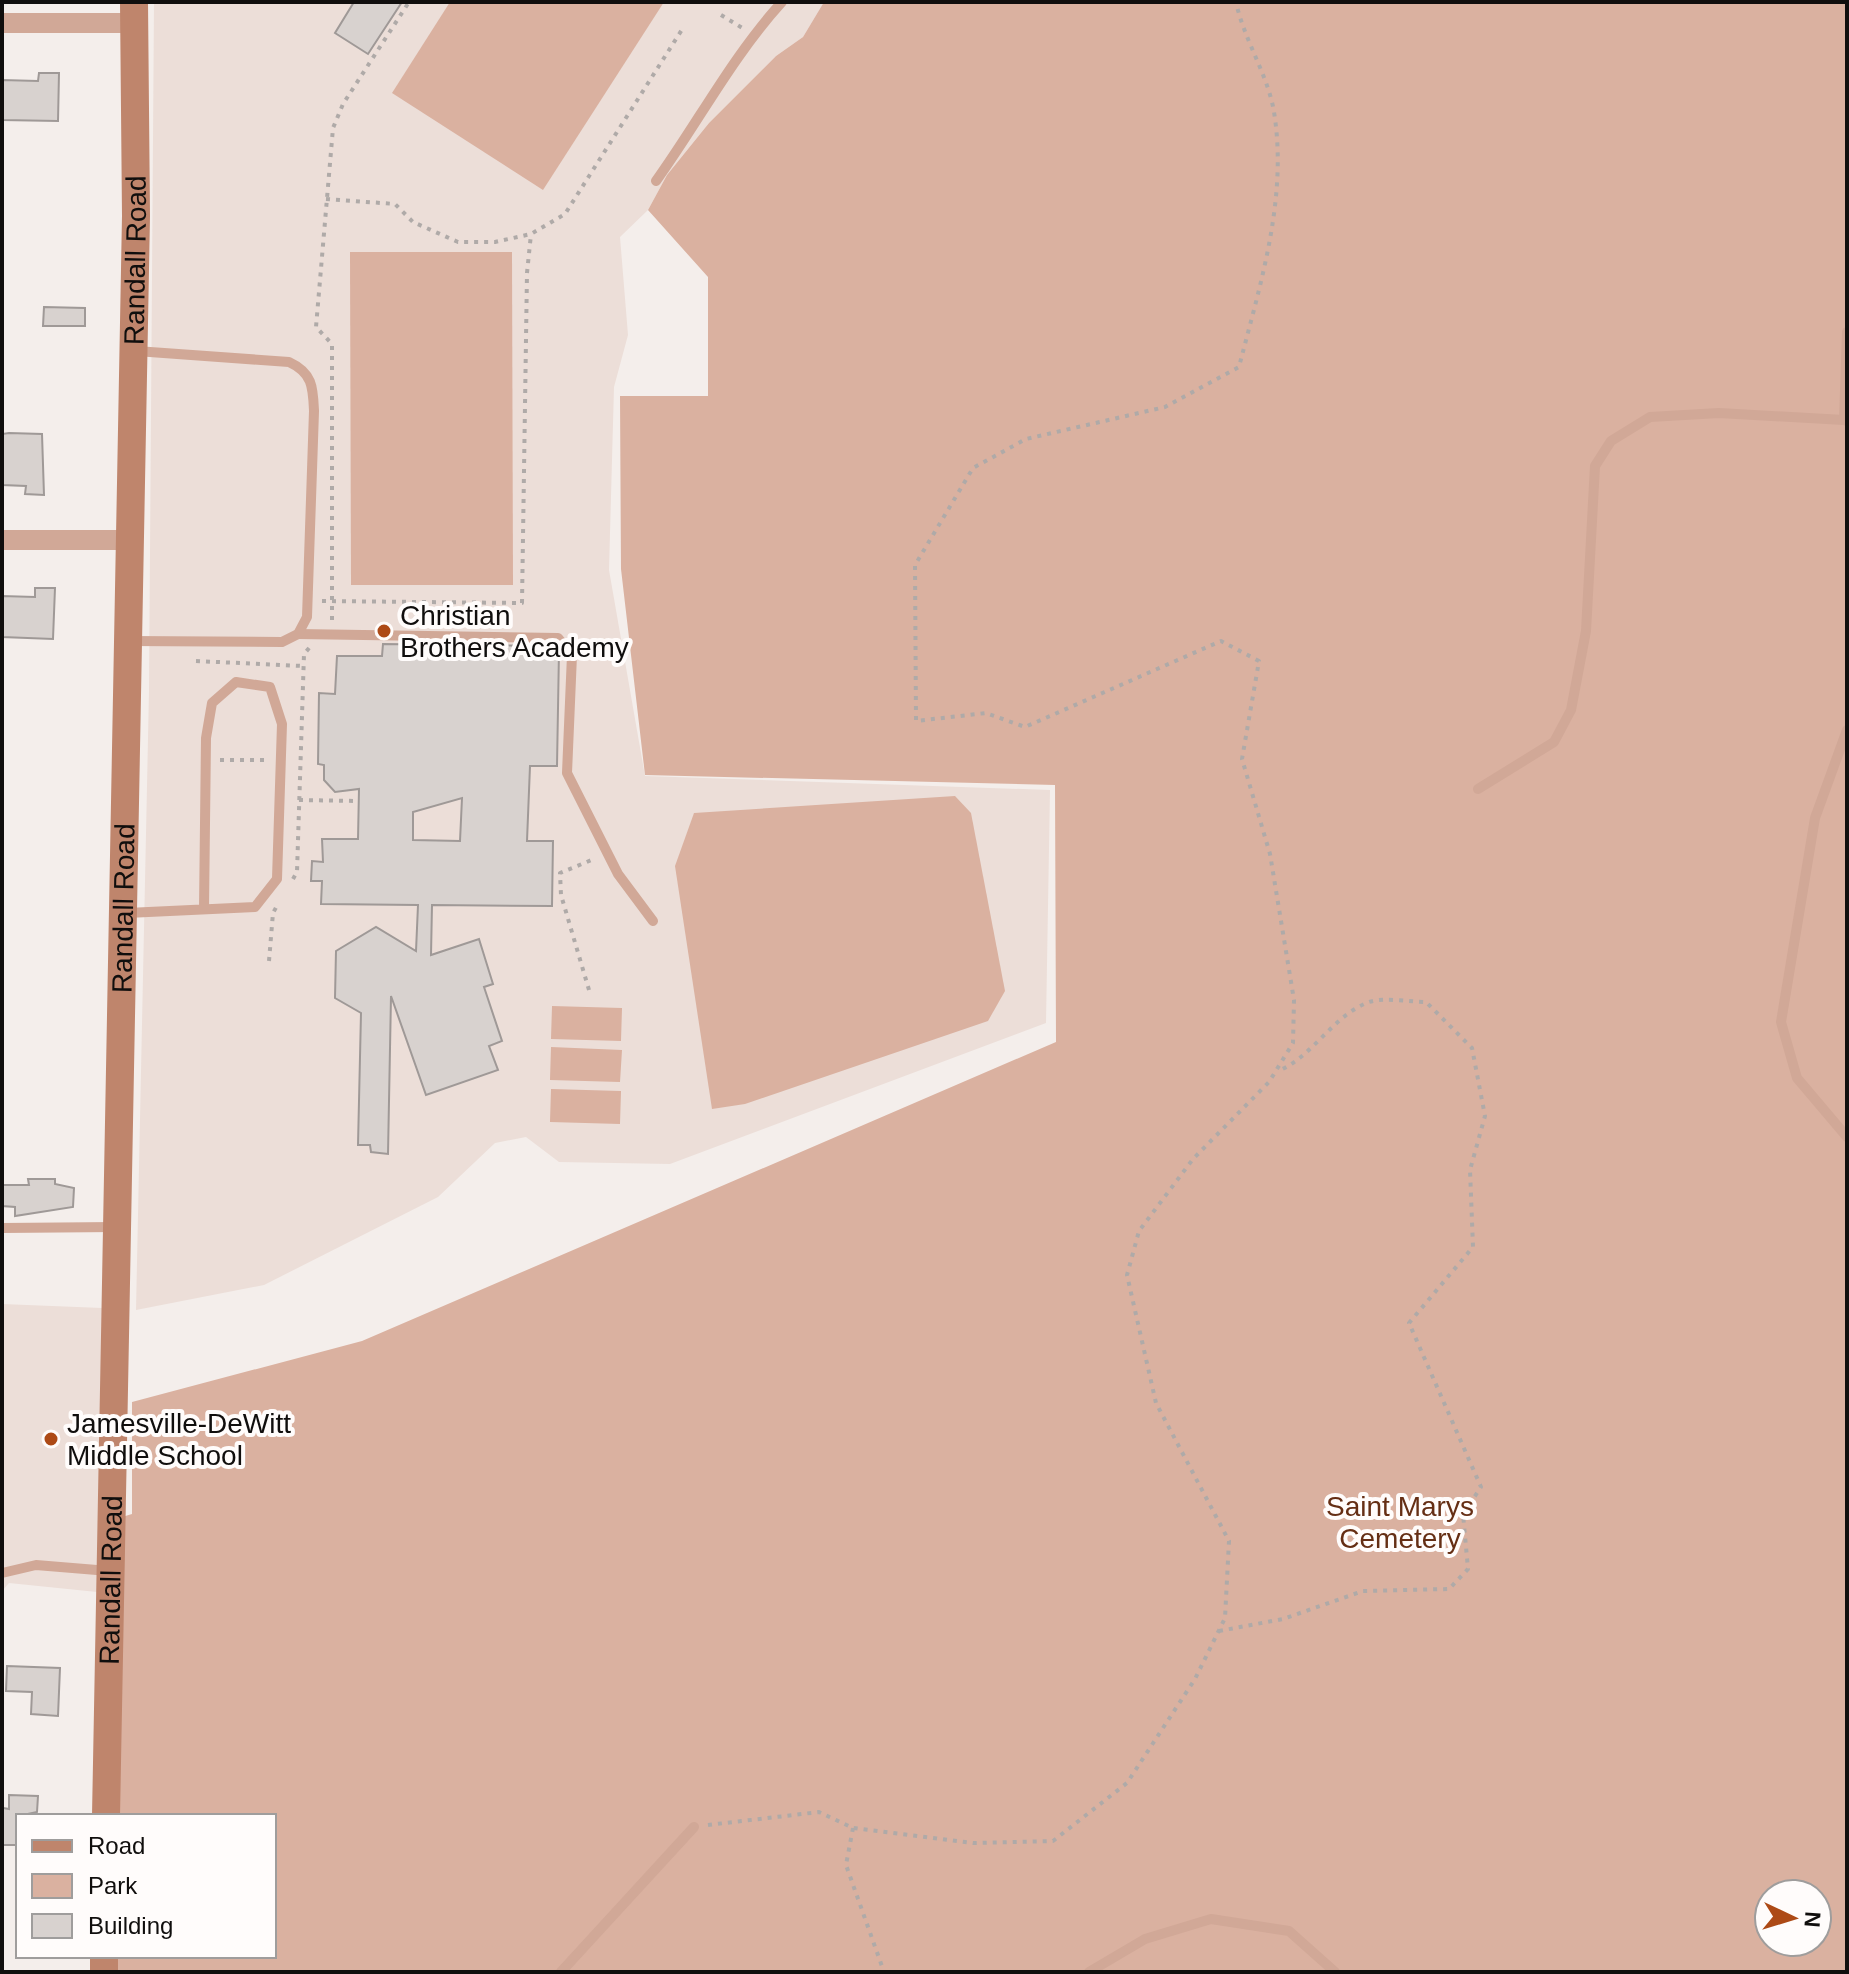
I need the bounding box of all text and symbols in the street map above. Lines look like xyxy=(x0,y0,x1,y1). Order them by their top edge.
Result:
street label: Randall Road xyxy=(118,175,152,345)
place label: Christian Brothers Academy xyxy=(400,600,629,663)
marker: Christian Brothers Academy xyxy=(375,622,393,640)
street label: Randall Road xyxy=(106,823,140,993)
place label: Jamesville-DeWitt Middle School xyxy=(67,1408,291,1471)
marker: Jamesville-DeWitt Middle School xyxy=(42,1430,60,1448)
park label: Saint Marys Cemetery xyxy=(1326,1491,1474,1554)
street label: Randall Road xyxy=(93,1495,128,1665)
legend xyxy=(16,1814,276,1958)
text: Road xyxy=(88,1832,145,1859)
text: Park xyxy=(88,1872,138,1899)
north arrow xyxy=(1753,1878,1833,1958)
text: N xyxy=(1799,1911,1825,1928)
text: Building xyxy=(88,1912,173,1939)

